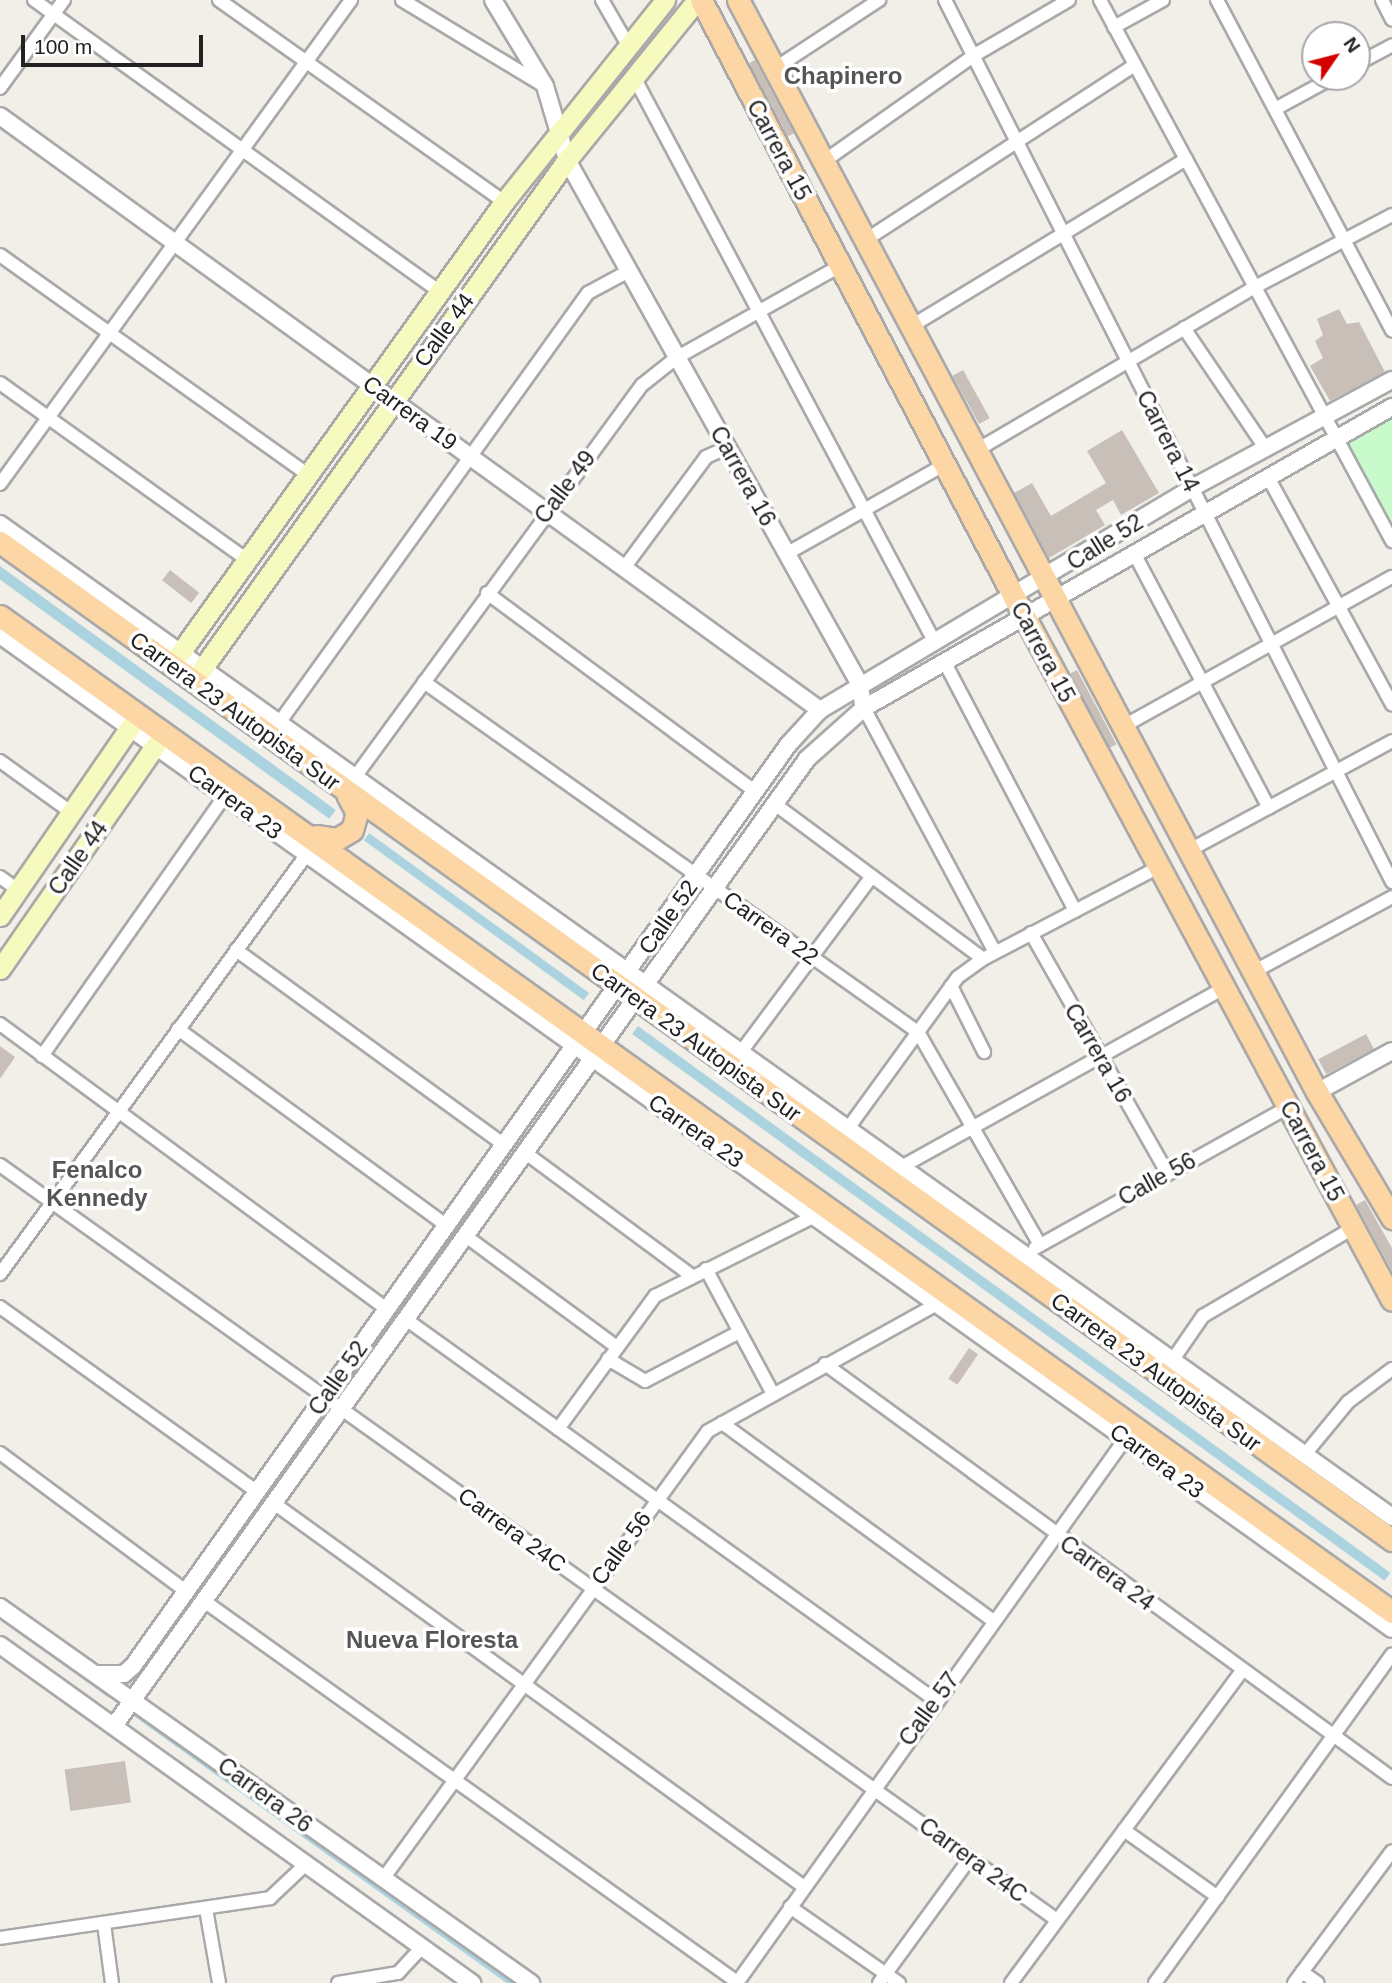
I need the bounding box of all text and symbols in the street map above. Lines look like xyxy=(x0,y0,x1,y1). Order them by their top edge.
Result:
scale bar xyxy=(24,21,206,65)
north arrow xyxy=(1301,21,1371,91)
text: N xyxy=(1339,33,1365,56)
text: 100 m xyxy=(34,35,92,58)
district label: Chapinero xyxy=(784,62,902,90)
street label: Carrera 15 xyxy=(741,95,817,205)
street label: Calle 44 xyxy=(408,288,480,372)
street label: Carrera 19 xyxy=(357,370,463,456)
street label: Carrera 14 xyxy=(1131,386,1205,496)
street label: Carrera 16 xyxy=(704,421,782,531)
street label: Calle 49 xyxy=(529,445,601,529)
street label: Calle 52 xyxy=(1062,508,1148,576)
street label: Carrera 15 xyxy=(1005,597,1081,707)
street label: Carrera 23 Autopista Sur xyxy=(124,625,346,797)
street label: Carrera 23 xyxy=(182,759,288,845)
street label: Calle 44 xyxy=(42,816,114,900)
street label: Calle 52 xyxy=(632,875,704,959)
street label: Carrera 22 xyxy=(718,885,824,971)
street label: Carrera 23 Autopista Sur xyxy=(585,956,807,1128)
street label: Carrera 16 xyxy=(1059,998,1137,1108)
street label: Carrera 23 xyxy=(643,1088,749,1174)
street label: Carrera 15 xyxy=(1274,1096,1350,1206)
street label: Calle 56 xyxy=(1113,1146,1201,1212)
district label: Fenalco Kennedy xyxy=(46,1156,148,1212)
street label: Carrera 23 Autopista Sur xyxy=(1045,1286,1267,1458)
street label: Calle 52 xyxy=(302,1336,374,1420)
street label: Carrera 23 xyxy=(1104,1418,1210,1504)
street label: Carrera 24C xyxy=(453,1482,571,1578)
street label: Calle 56 xyxy=(585,1506,657,1590)
street label: Carrera 24 xyxy=(1054,1530,1160,1616)
district label: Nueva Floresta xyxy=(346,1626,518,1654)
street label: Calle 57 xyxy=(893,1667,965,1751)
street label: Carrera 26 xyxy=(212,1752,318,1838)
street label: Carrera 24C xyxy=(914,1812,1032,1908)

